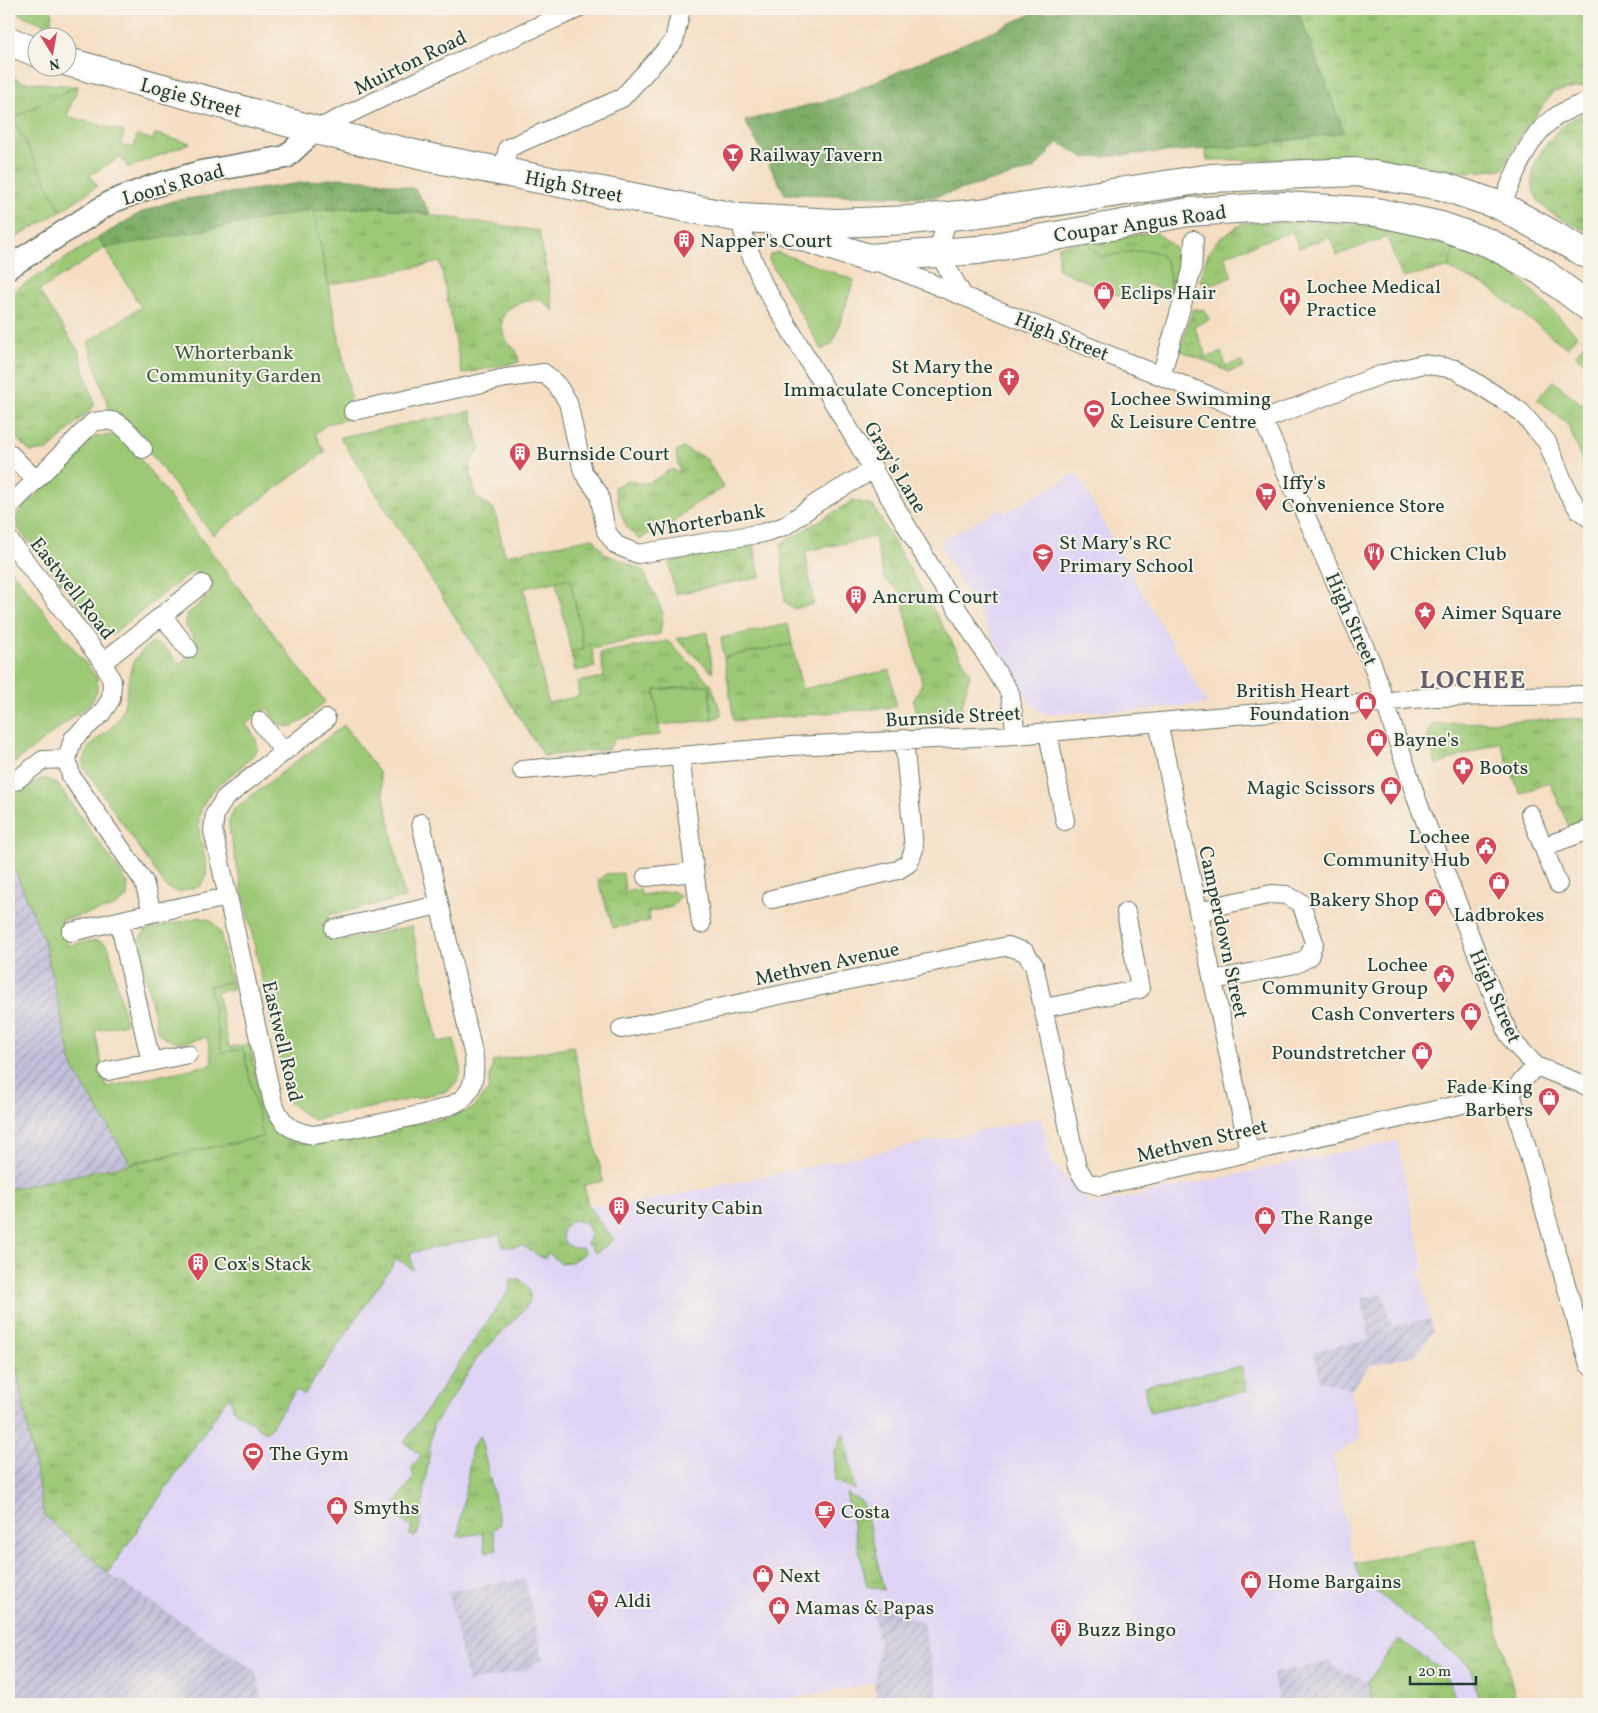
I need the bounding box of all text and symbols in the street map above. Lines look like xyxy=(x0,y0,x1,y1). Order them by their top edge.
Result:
street label: Muirton Road xyxy=(350,24,472,103)
north arrow xyxy=(28,28,78,78)
text: N xyxy=(47,53,61,74)
street label: Logie Street xyxy=(137,72,244,126)
bar icon: Railway Tavern xyxy=(721,142,745,173)
place label: Railway Tavern xyxy=(749,142,883,170)
street label: Loon's Road xyxy=(119,158,228,214)
street label: High Street xyxy=(522,165,625,211)
street label: Coupar Angus Road xyxy=(1052,199,1228,251)
building icon: Napper's Court xyxy=(672,228,696,259)
place label: Napper's Court xyxy=(700,228,832,256)
place label: Lochee Medical Practice xyxy=(1306,274,1441,325)
shop icon: Eclips Hair xyxy=(1092,280,1116,311)
place label: Eclips Hair xyxy=(1120,280,1216,308)
hospital icon: Lochee Medical Practice xyxy=(1278,286,1302,317)
street label: High Street xyxy=(1010,306,1113,369)
park label: Whorterbank Community Garden xyxy=(146,340,322,391)
place label: St Mary the Immaculate Conception xyxy=(783,354,993,405)
church icon: St Mary the Immaculate Conception xyxy=(997,366,1021,397)
place label: Lochee Swimming & Leisure Centre xyxy=(1110,386,1271,437)
sports icon: Lochee Swimming & Leisure Centre xyxy=(1082,398,1106,429)
street label: Gray's Lane xyxy=(856,417,933,519)
building icon: Burnside Court xyxy=(508,441,532,472)
place label: Burnside Court xyxy=(536,441,670,469)
place label: Iffy's Convenience Store xyxy=(1282,470,1445,521)
supermarket icon: Iffy's Convenience Store xyxy=(1254,481,1278,512)
street label: Whorterbank xyxy=(645,498,768,546)
place label: St Mary's RC Primary School xyxy=(1059,530,1194,581)
street label: Eastwell Road xyxy=(22,532,120,646)
restaurant icon: Chicken Club xyxy=(1362,541,1386,572)
place label: Chicken Club xyxy=(1390,541,1507,569)
school or university icon: St Mary's RC Primary School xyxy=(1031,542,1055,573)
street label: High Street xyxy=(1317,569,1383,671)
building icon: Ancrum Court xyxy=(844,584,868,615)
place label: Ancrum Court xyxy=(872,584,999,612)
place icon: Aimer Square xyxy=(1413,600,1437,631)
place label: Aimer Square xyxy=(1441,600,1562,628)
district label: LOCHEE xyxy=(1420,664,1526,699)
place label: British Heart Foundation xyxy=(1236,678,1350,729)
shop icon: British Heart Foundation xyxy=(1354,690,1378,721)
street label: Burnside Street xyxy=(885,700,1022,736)
shop icon: Bayne's xyxy=(1365,727,1389,758)
place label: Bayne's xyxy=(1393,727,1459,755)
pharmacy icon: Boots xyxy=(1451,755,1475,786)
place label: Boots xyxy=(1479,755,1528,783)
place label: Magic Scissors xyxy=(1247,775,1375,803)
shop icon: Magic Scissors xyxy=(1379,775,1403,806)
place label: Lochee Community Hub xyxy=(1323,824,1470,875)
public building icon: Lochee Community Hub xyxy=(1474,835,1498,866)
street label: Camperdown Street xyxy=(1190,844,1254,1021)
shop icon: Ladbrokes xyxy=(1487,870,1511,901)
place label: Bakery Shop xyxy=(1309,887,1419,915)
shop icon: Bakery Shop xyxy=(1423,887,1447,918)
place label: Ladbrokes xyxy=(1454,902,1544,930)
street label: Methven Avenue xyxy=(753,936,902,994)
street label: High Street xyxy=(1461,946,1527,1048)
place label: Lochee Community Group xyxy=(1262,952,1428,1003)
public building icon: Lochee Community Group xyxy=(1432,963,1456,994)
street label: Eastwell Road xyxy=(254,978,309,1105)
place label: Cash Converters xyxy=(1311,1001,1455,1029)
shop icon: Cash Converters xyxy=(1459,1001,1483,1032)
place label: Poundstretcher xyxy=(1271,1040,1406,1068)
shop icon: Poundstretcher xyxy=(1410,1040,1434,1071)
place label: Fade King Barbers xyxy=(1446,1074,1533,1125)
shop icon: Fade King Barbers xyxy=(1537,1086,1561,1117)
street label: Methven Street xyxy=(1134,1113,1271,1171)
building icon: Security Cabin xyxy=(607,1195,631,1226)
place label: Security Cabin xyxy=(635,1195,763,1223)
shop icon: The Range xyxy=(1253,1205,1277,1236)
place label: The Range xyxy=(1281,1205,1373,1233)
building icon: Cox's Stack xyxy=(186,1251,210,1282)
place label: Cox's Stack xyxy=(214,1251,311,1279)
sports icon: The Gym xyxy=(241,1441,265,1472)
place label: The Gym xyxy=(269,1441,349,1469)
shop icon: Smyths xyxy=(325,1495,349,1526)
place label: Smyths xyxy=(353,1495,419,1523)
cafe icon: Costa xyxy=(813,1499,837,1530)
place label: Costa xyxy=(841,1499,890,1527)
shop icon: Next xyxy=(751,1563,775,1594)
place label: Next xyxy=(779,1563,821,1591)
shop icon: Home Bargains xyxy=(1239,1569,1263,1600)
place label: Home Bargains xyxy=(1267,1569,1401,1597)
supermarket icon: Aldi xyxy=(586,1588,610,1619)
place label: Aldi xyxy=(614,1588,651,1616)
shop icon: Mamas & Papas xyxy=(767,1595,791,1626)
place label: Mamas & Papas xyxy=(795,1595,934,1623)
building icon: Buzz Bingo xyxy=(1049,1617,1073,1648)
place label: Buzz Bingo xyxy=(1077,1617,1176,1645)
scale bar xyxy=(1410,1653,1477,1685)
text: 20 m xyxy=(1418,1662,1451,1683)

